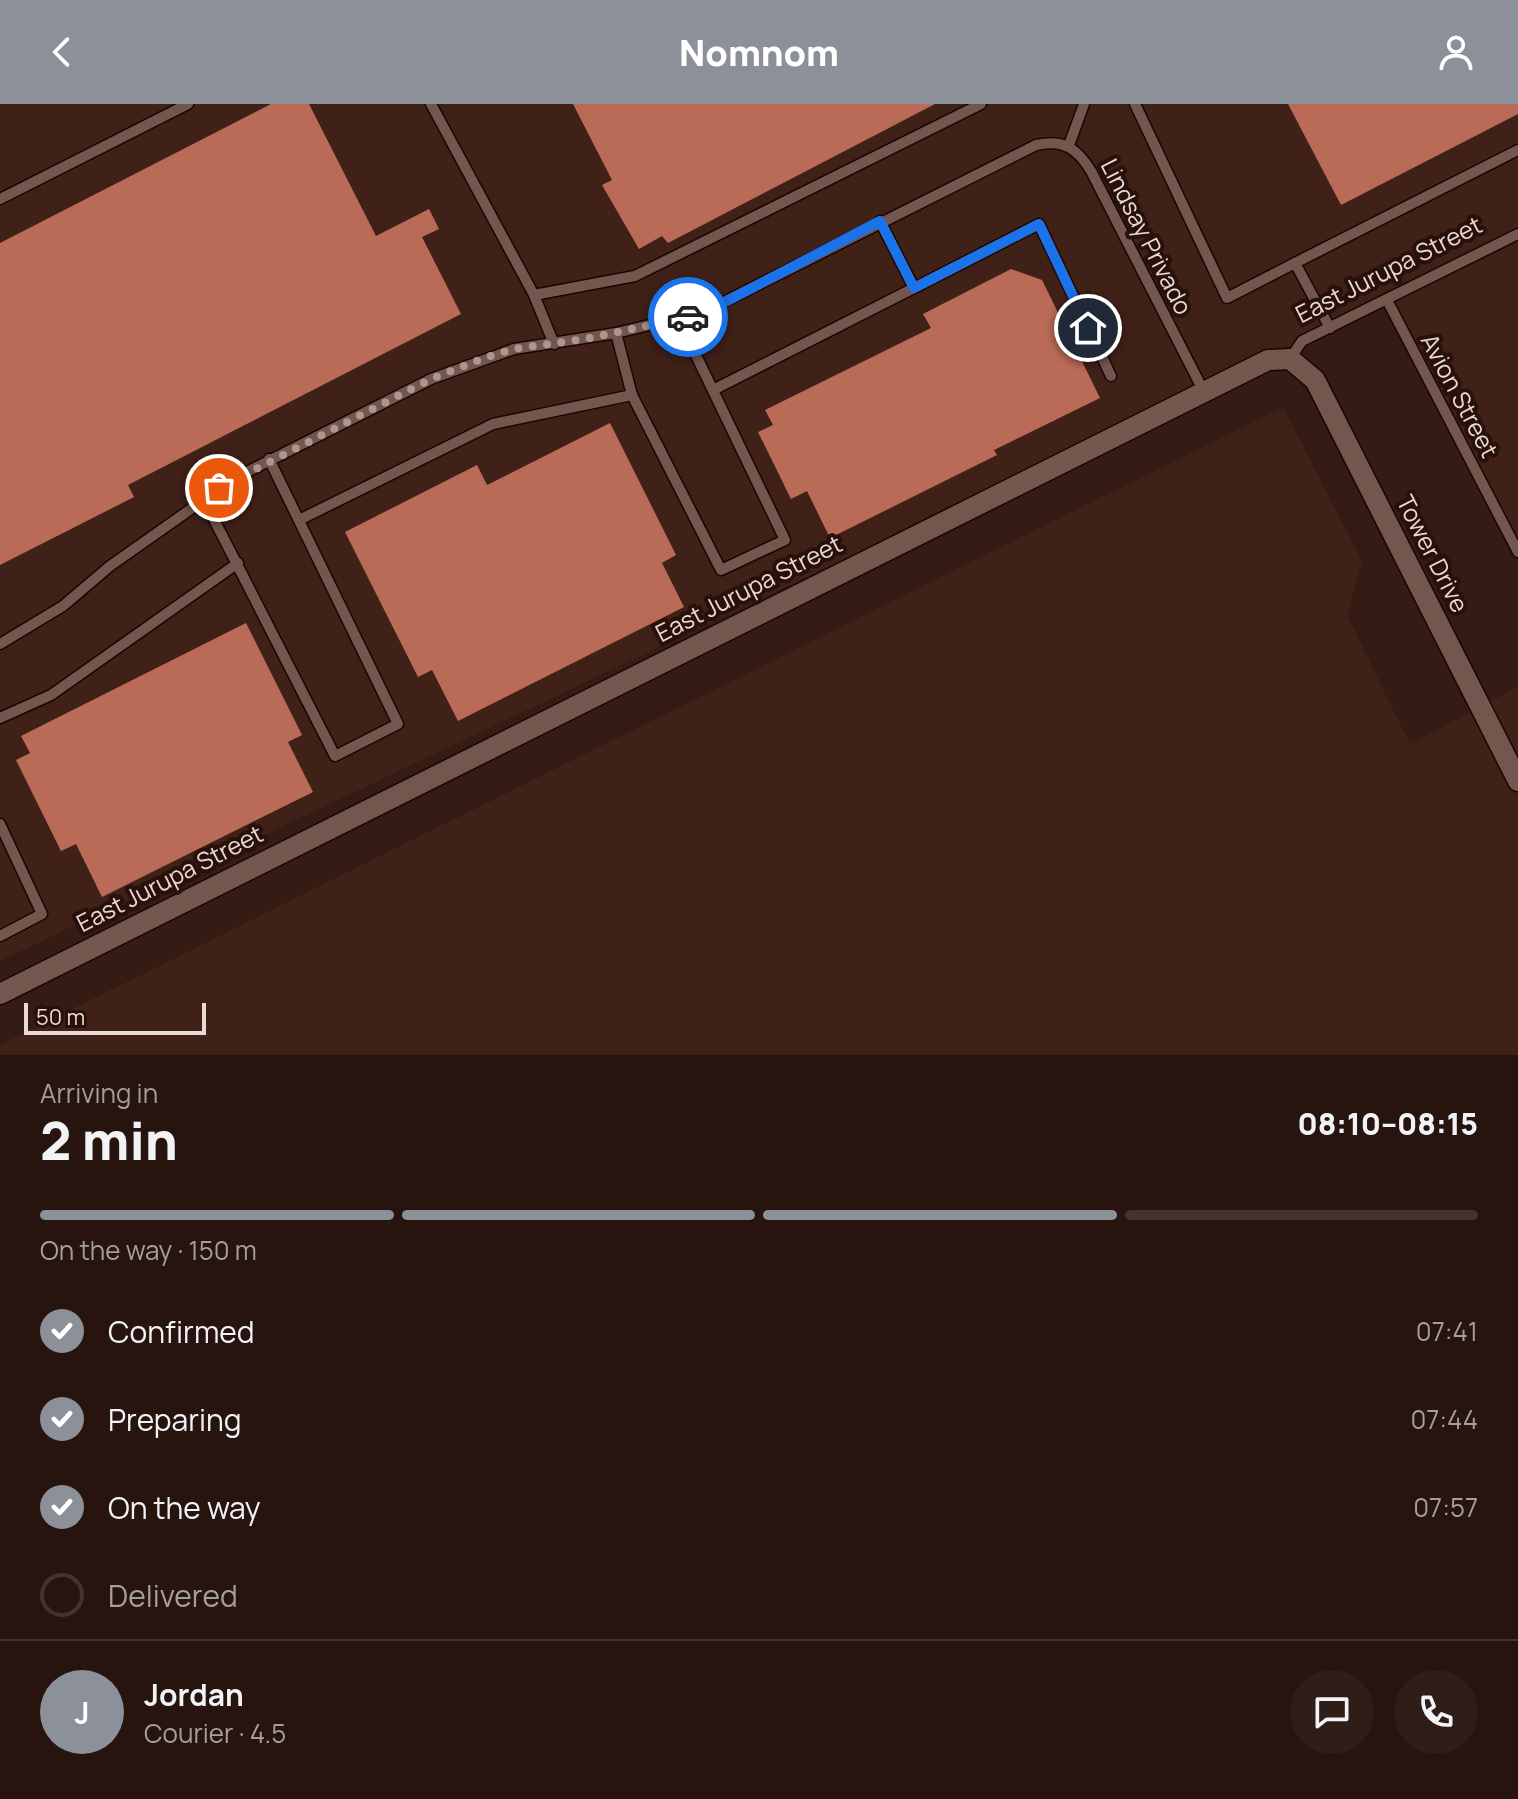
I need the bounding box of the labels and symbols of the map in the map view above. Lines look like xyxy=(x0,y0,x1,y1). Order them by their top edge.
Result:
street label: Lindsay Privado xyxy=(1094,153,1201,320)
street label: East Jurupa Street xyxy=(1289,207,1487,330)
courier xyxy=(648,277,728,357)
pin xyxy=(1054,294,1122,362)
street label: Avion Street xyxy=(1414,328,1507,463)
pin xyxy=(185,454,253,522)
street label: Tower Drive xyxy=(1390,489,1477,618)
street label: East Jurupa Street xyxy=(649,526,847,649)
street label: East Jurupa Street xyxy=(70,816,268,939)
scale bar xyxy=(24,999,206,1035)

